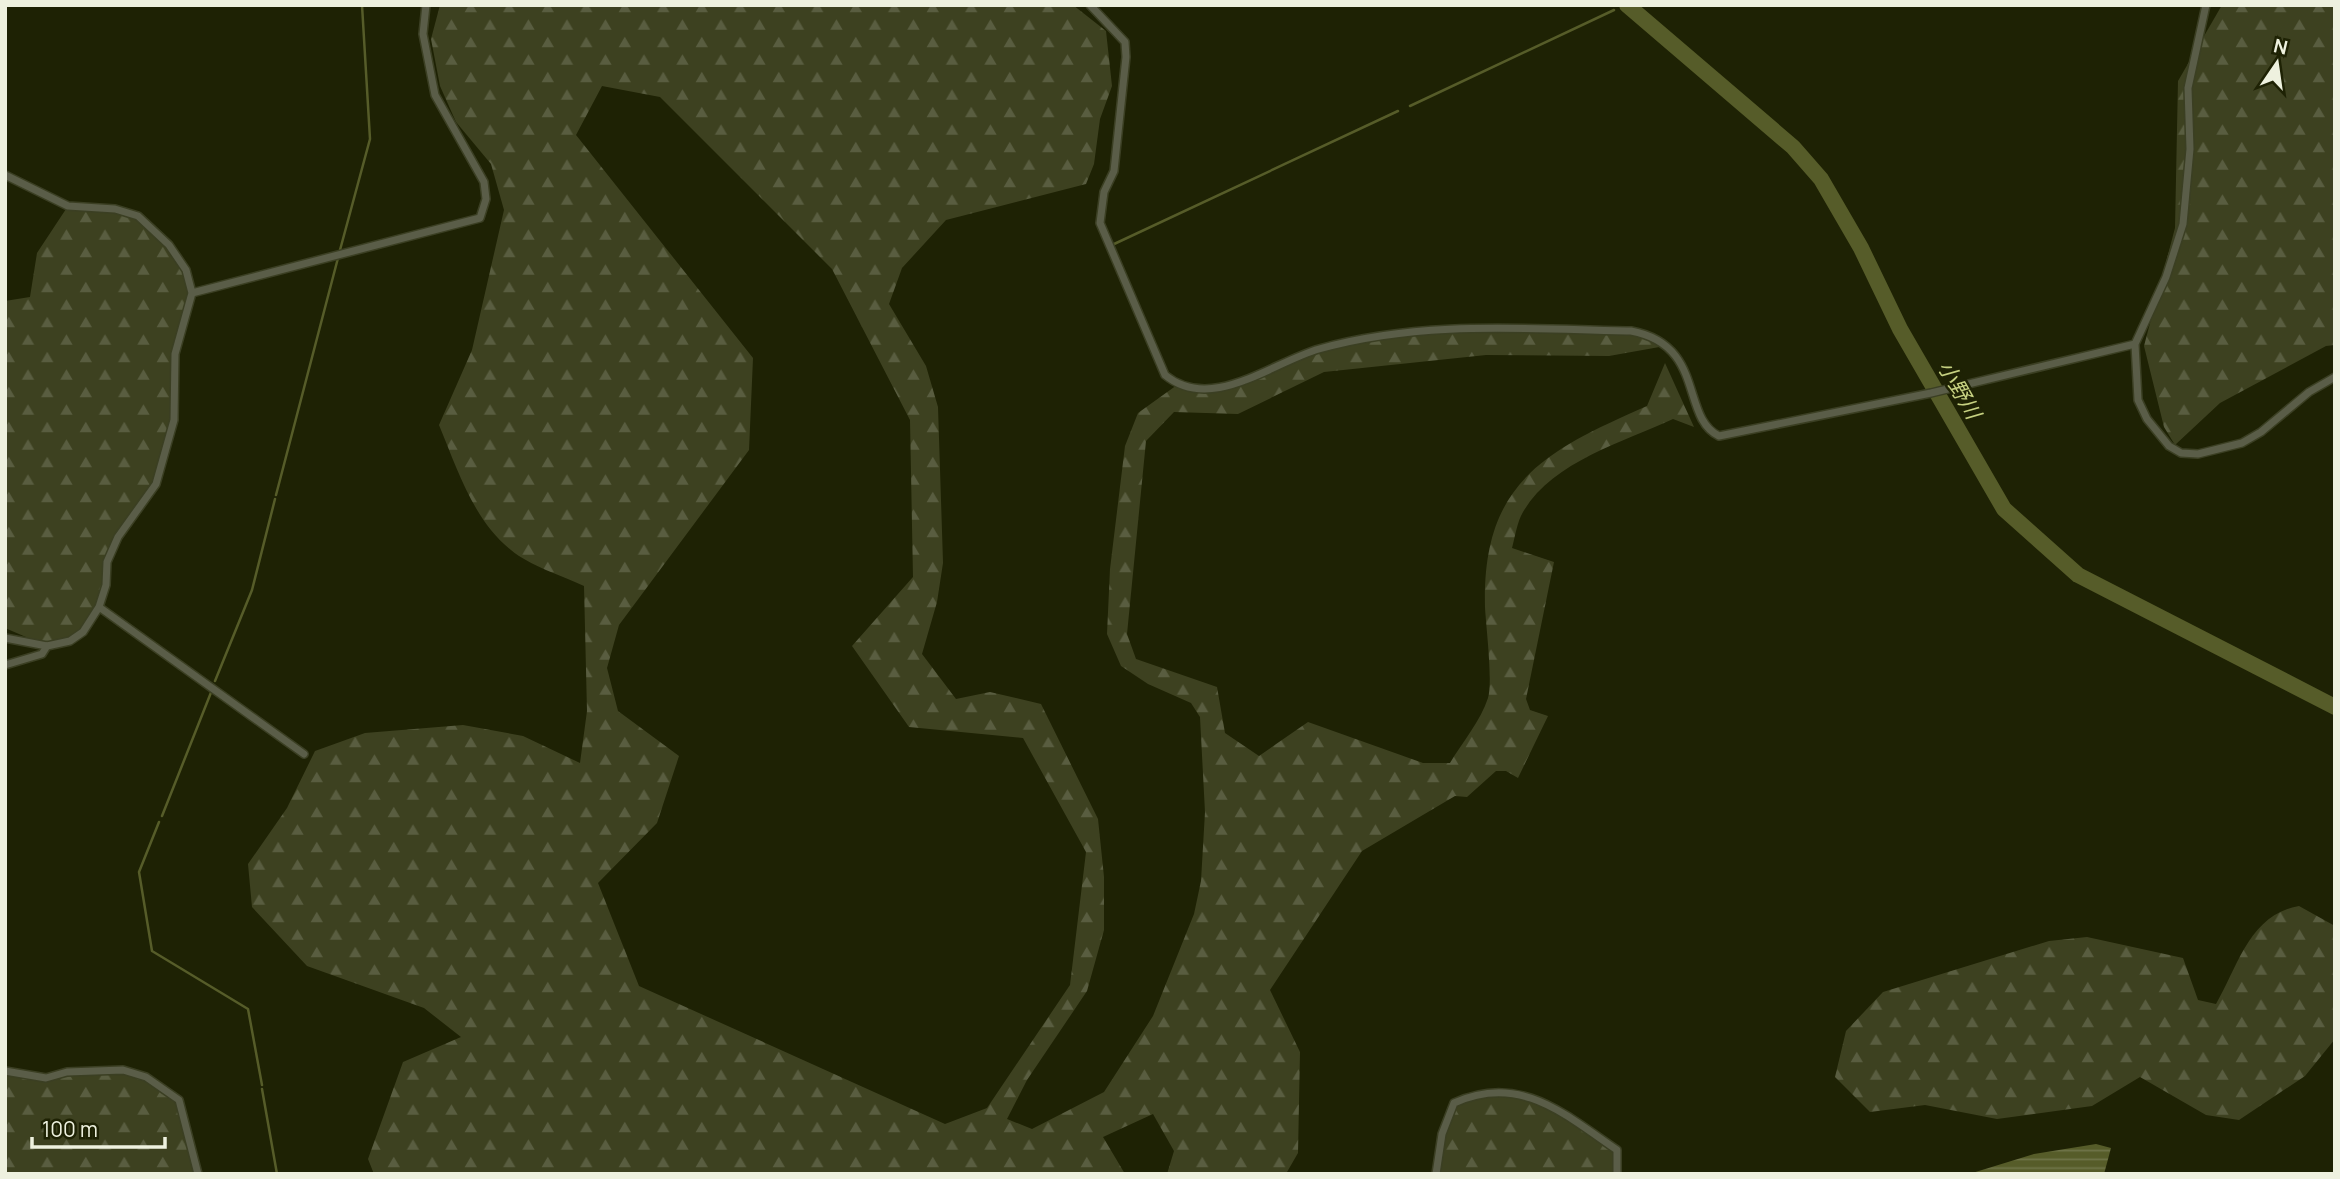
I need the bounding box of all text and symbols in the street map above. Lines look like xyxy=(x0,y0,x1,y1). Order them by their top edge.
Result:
north arrow xyxy=(2242,28,2312,98)
text: N xyxy=(2271,32,2290,61)
water label: 小野川 xyxy=(1932,355,1989,426)
scale bar xyxy=(32,1106,164,1150)
text: 100 m xyxy=(42,1115,98,1143)

